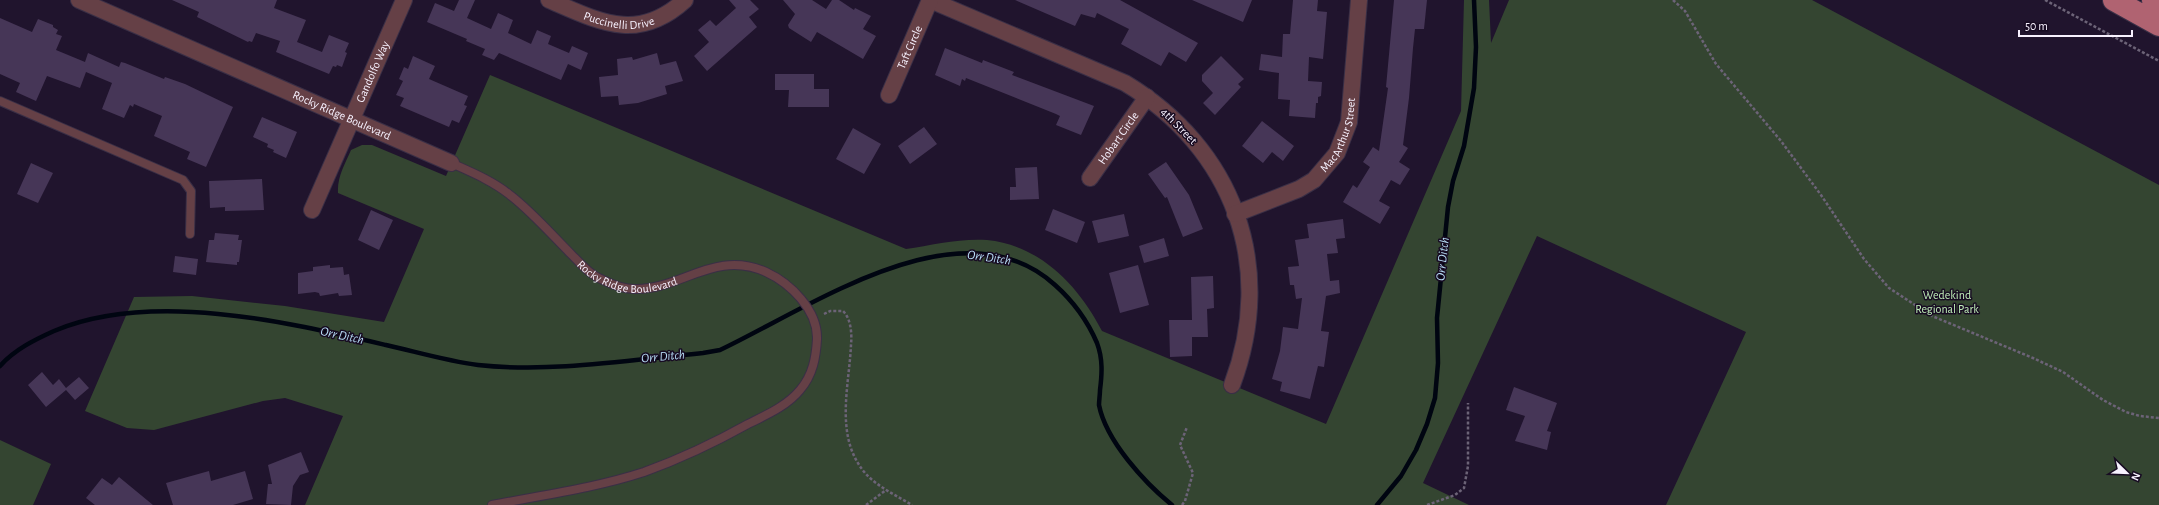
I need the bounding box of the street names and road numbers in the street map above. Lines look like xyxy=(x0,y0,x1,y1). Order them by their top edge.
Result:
street label: Puccinelli Drive xyxy=(582,9,656,31)
street label: Taft Circle xyxy=(895,24,924,71)
street label: Gandolfo Way xyxy=(354,39,392,104)
street label: Rocky Ridge Boulevard xyxy=(291,88,393,142)
street label: MacArthur Street xyxy=(1318,97,1357,174)
street label: 4th Street xyxy=(1158,105,1200,147)
street label: Hobart Circle xyxy=(1096,109,1141,166)
street label: Rocky Ridge Boulevard xyxy=(575,258,679,295)

